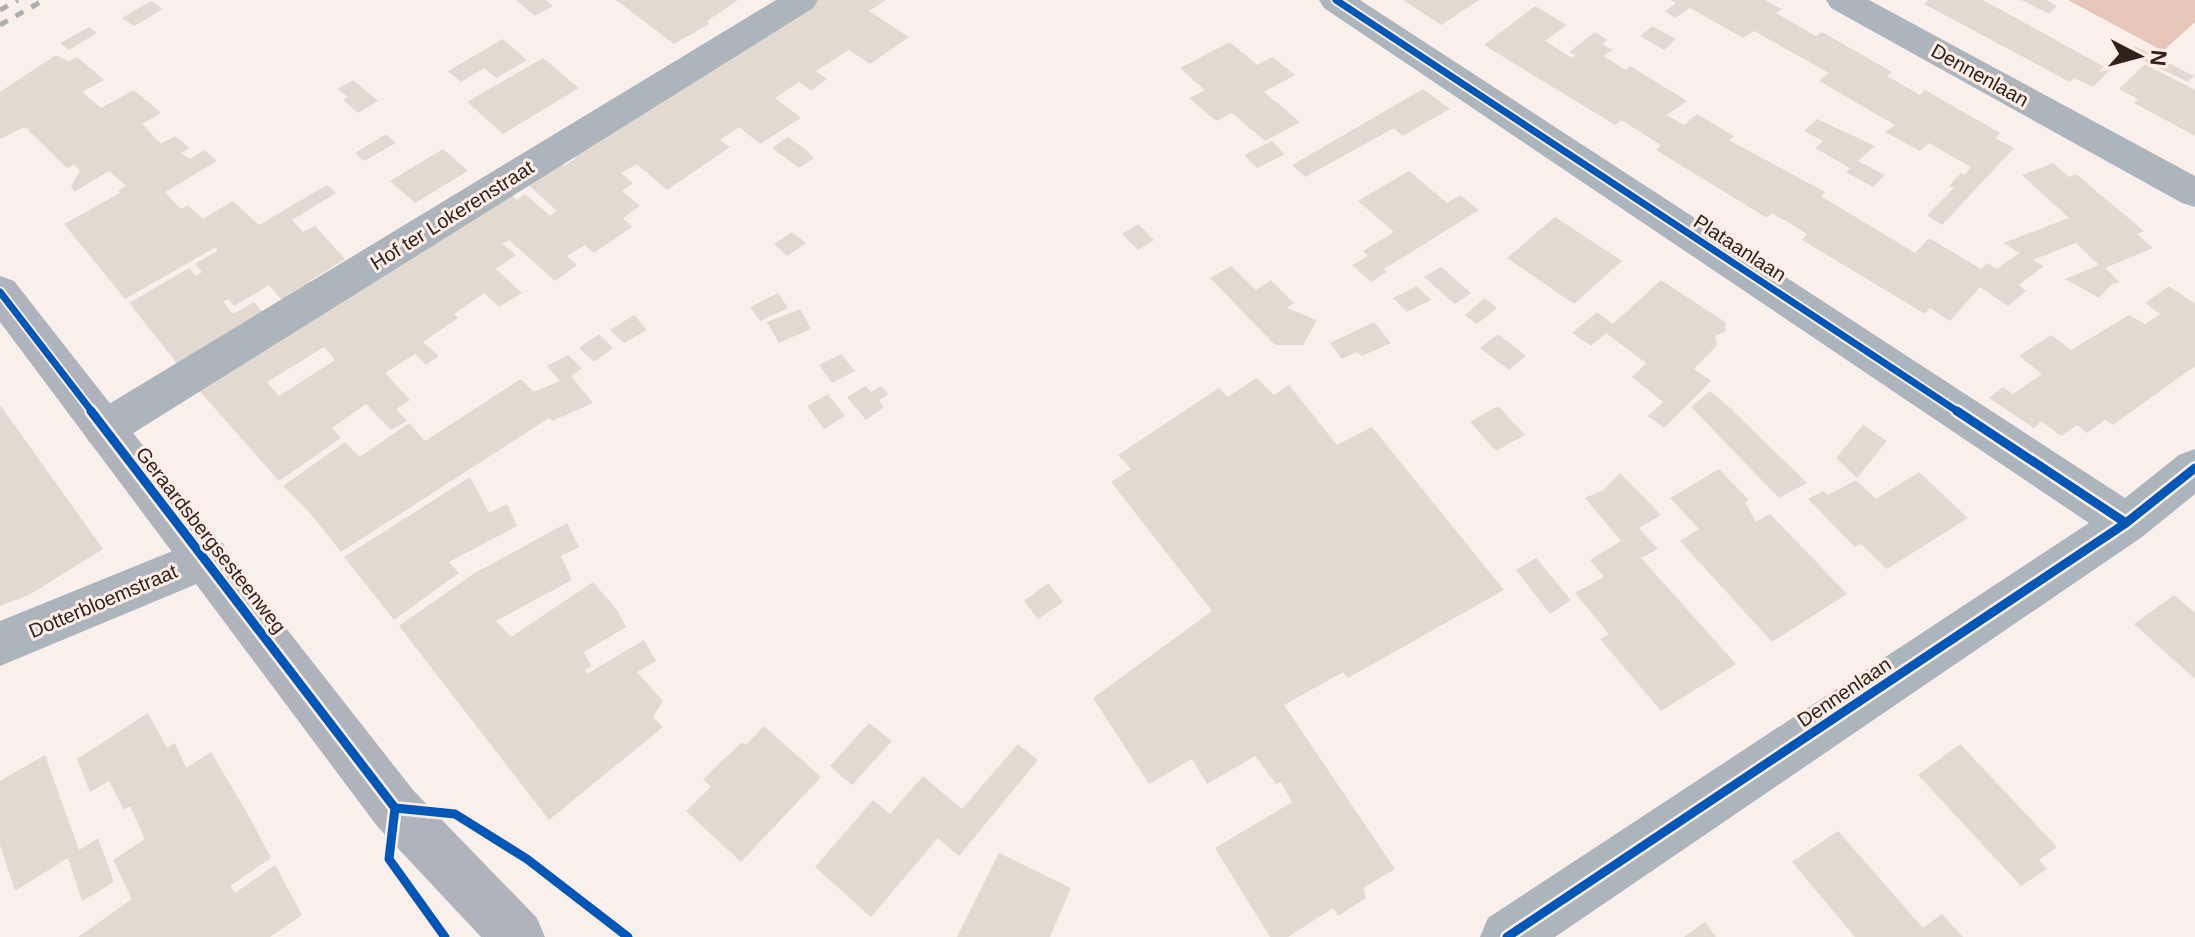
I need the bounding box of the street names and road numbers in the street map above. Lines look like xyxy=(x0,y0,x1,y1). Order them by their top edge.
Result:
street label: Dennenlaan xyxy=(1927,39,2033,111)
street label: Hof ter Lokerenstraat xyxy=(367,156,538,274)
street label: Plataanlaan xyxy=(1690,210,1790,286)
street label: Geraardsbergsesteenweg xyxy=(131,443,291,637)
street label: Dotterbloemstraat xyxy=(26,560,181,642)
street label: Dennenlaan xyxy=(1793,653,1895,731)

